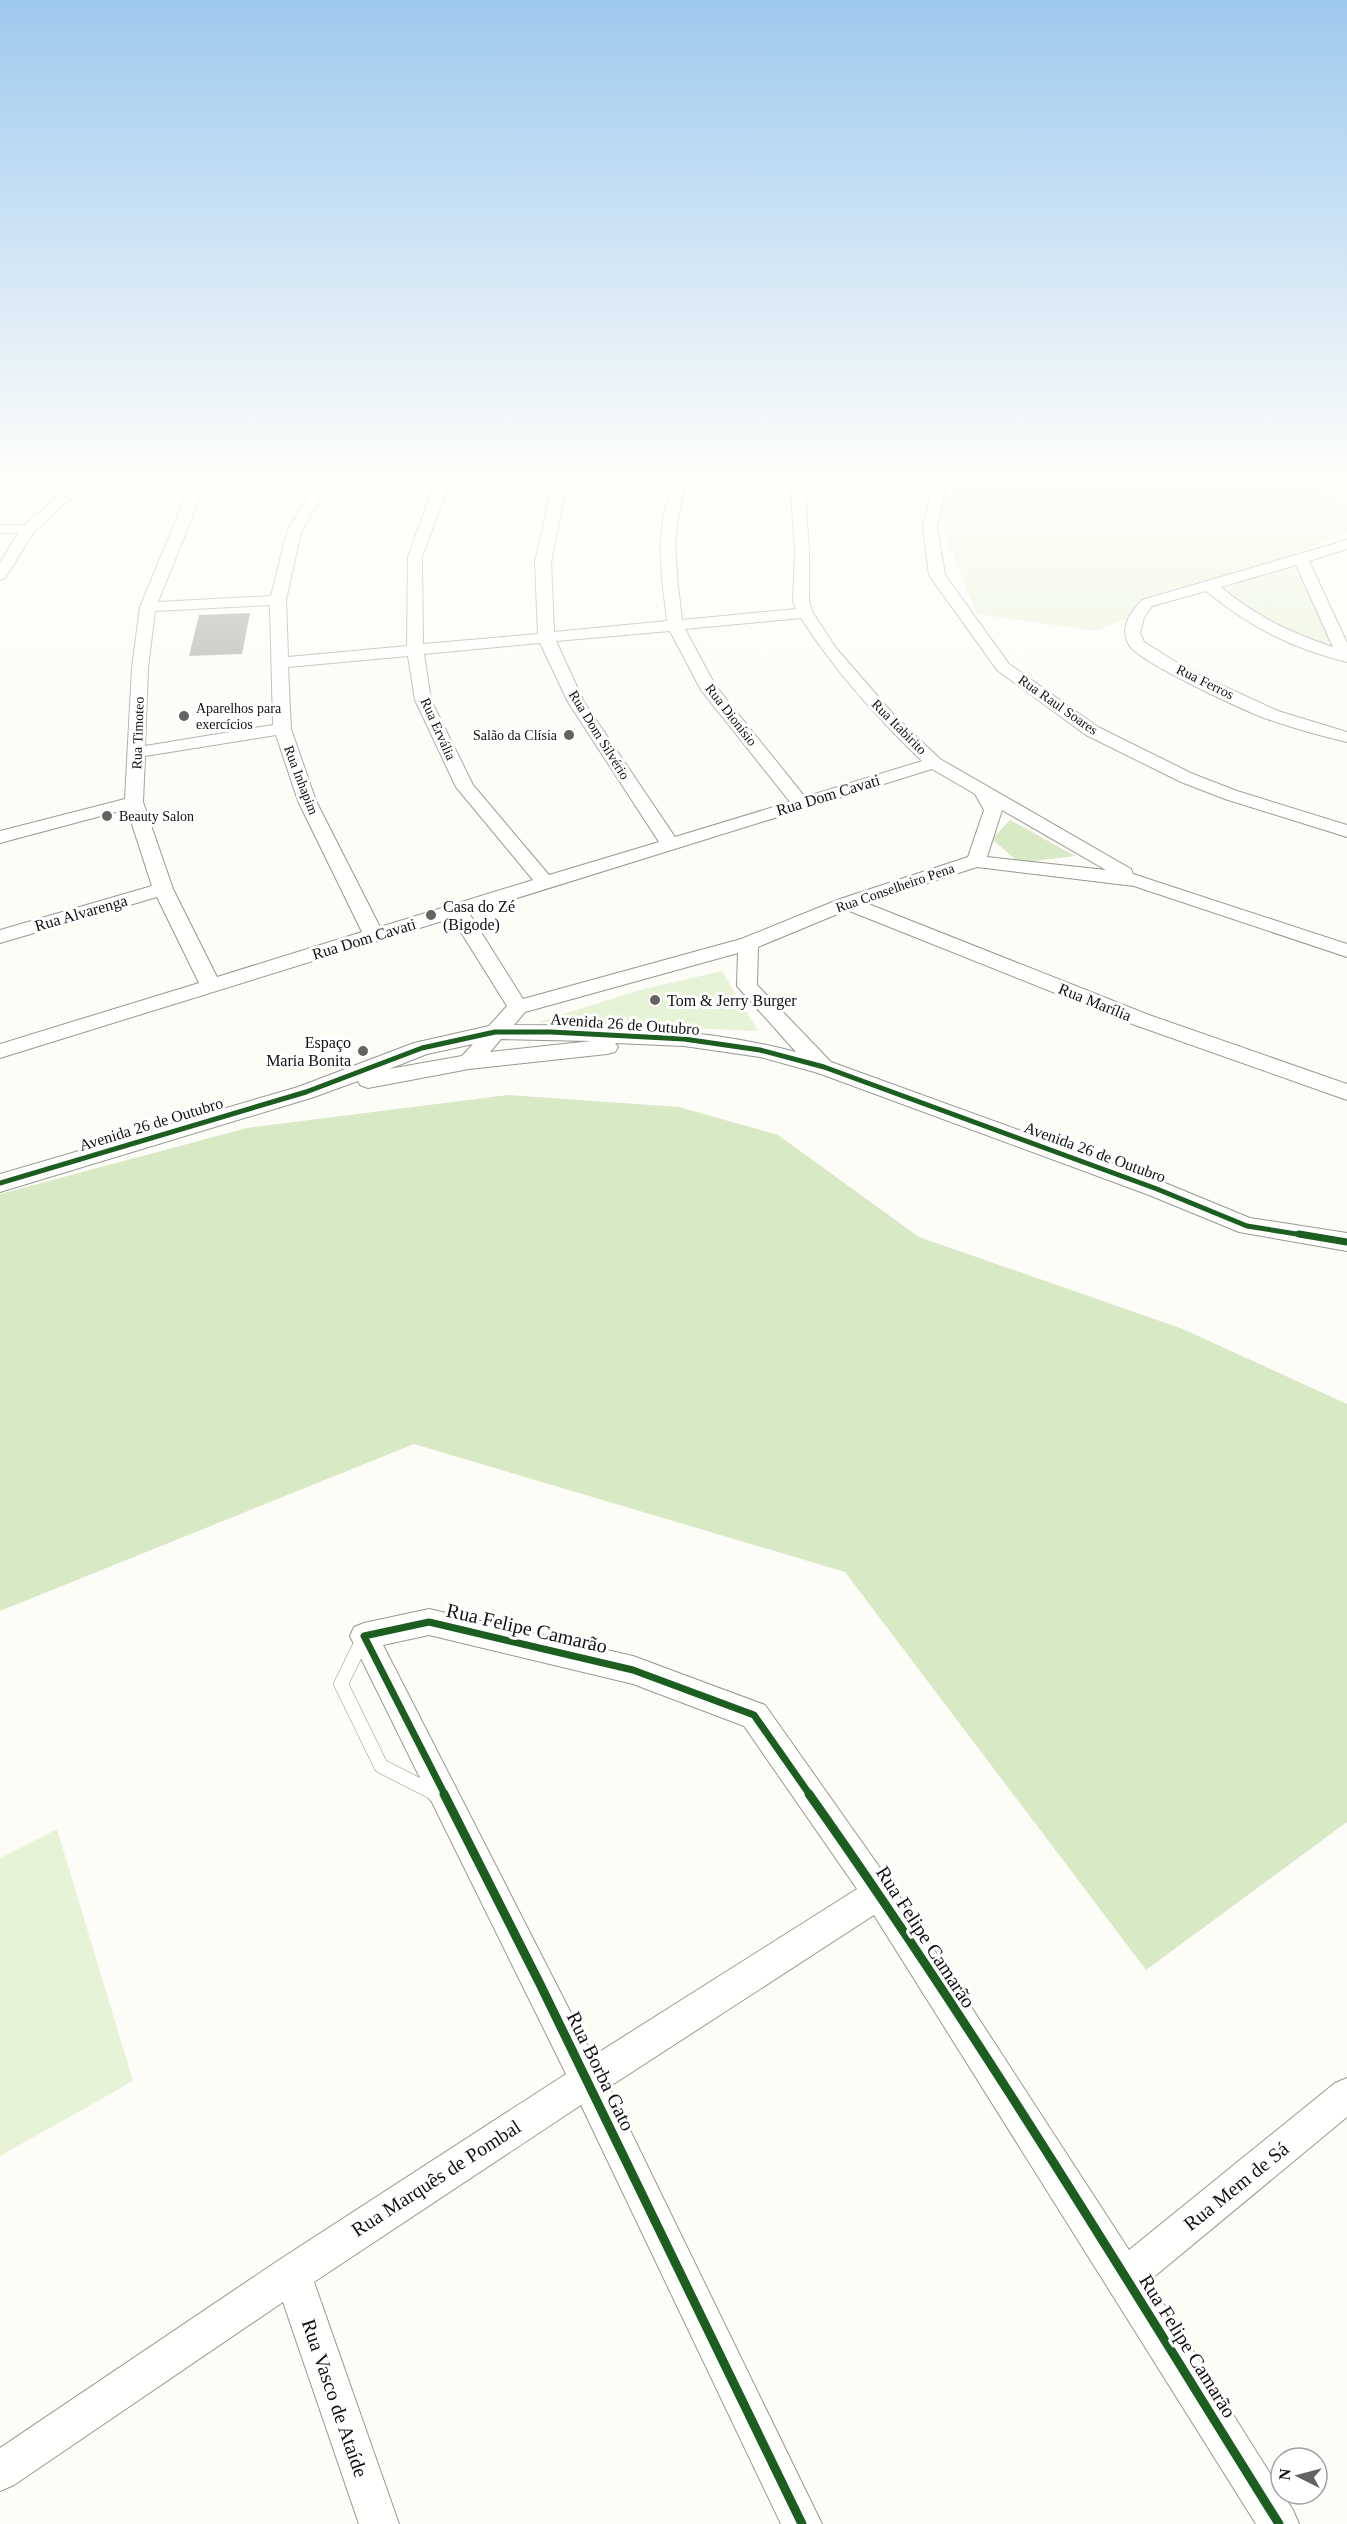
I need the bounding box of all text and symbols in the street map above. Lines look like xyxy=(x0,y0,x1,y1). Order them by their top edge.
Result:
street label: Rua Ferros xyxy=(1174,662,1236,702)
street label: Rua Raul Soares xyxy=(1015,672,1101,738)
street label: Rua Dionísio xyxy=(702,681,760,749)
street label: Rua Dom Silvério xyxy=(566,688,632,782)
street label: Rua Timoteo xyxy=(129,696,147,770)
street label: Rua Ervália xyxy=(418,696,459,763)
street label: Rua Itabirito xyxy=(869,697,929,757)
place label: Aparelhos para exercícios xyxy=(196,701,282,732)
marker: Aparelhos para exercícios xyxy=(177,709,191,723)
place label: Salão da Clísia xyxy=(473,728,558,743)
marker: Salão da Clísia xyxy=(562,728,576,742)
street label: Rua Inhapim xyxy=(281,743,321,817)
street label: Rua Dom Cavati xyxy=(774,771,882,819)
marker: Beauty Salon xyxy=(100,809,114,823)
place label: Beauty Salon xyxy=(119,809,194,824)
street label: Rua Conselheiro Pena xyxy=(834,860,957,915)
street label: Rua Alvarenga xyxy=(33,892,130,935)
place label: Casa do Zé (Bigode) xyxy=(443,898,515,934)
marker: Casa do Zé (Bigode) xyxy=(424,908,438,922)
street label: Rua Dom Cavati xyxy=(310,915,418,963)
street label: Rua Marília xyxy=(1056,980,1134,1024)
place label: Tom & Jerry Burger xyxy=(667,992,797,1010)
marker: Tom & Jerry Burger xyxy=(648,993,662,1007)
street label: Avenida 26 de Outubro xyxy=(550,1010,700,1038)
place label: Espaço Maria Bonita xyxy=(266,1034,351,1069)
marker: Espaço Maria Bonita xyxy=(356,1044,370,1058)
street label: Avenida 26 de Outubro xyxy=(77,1094,225,1154)
street label: Avenida 26 de Outubro xyxy=(1022,1118,1168,1186)
street label: Rua Felipe Camarão xyxy=(444,1599,610,1658)
street label: Rua Felipe Camarão xyxy=(871,1862,980,2012)
street label: Rua Borba Gato xyxy=(563,2008,639,2134)
street label: Rua Marquês de Pombal xyxy=(347,2115,526,2242)
street label: Rua Mem de Sá xyxy=(1179,2137,1293,2235)
street label: Rua Felipe Camarão xyxy=(1134,2270,1241,2422)
street label: Rua Vasco de Ataíde xyxy=(298,2316,372,2480)
north arrow xyxy=(1269,2446,1329,2506)
text: N xyxy=(1276,2467,1294,2481)

